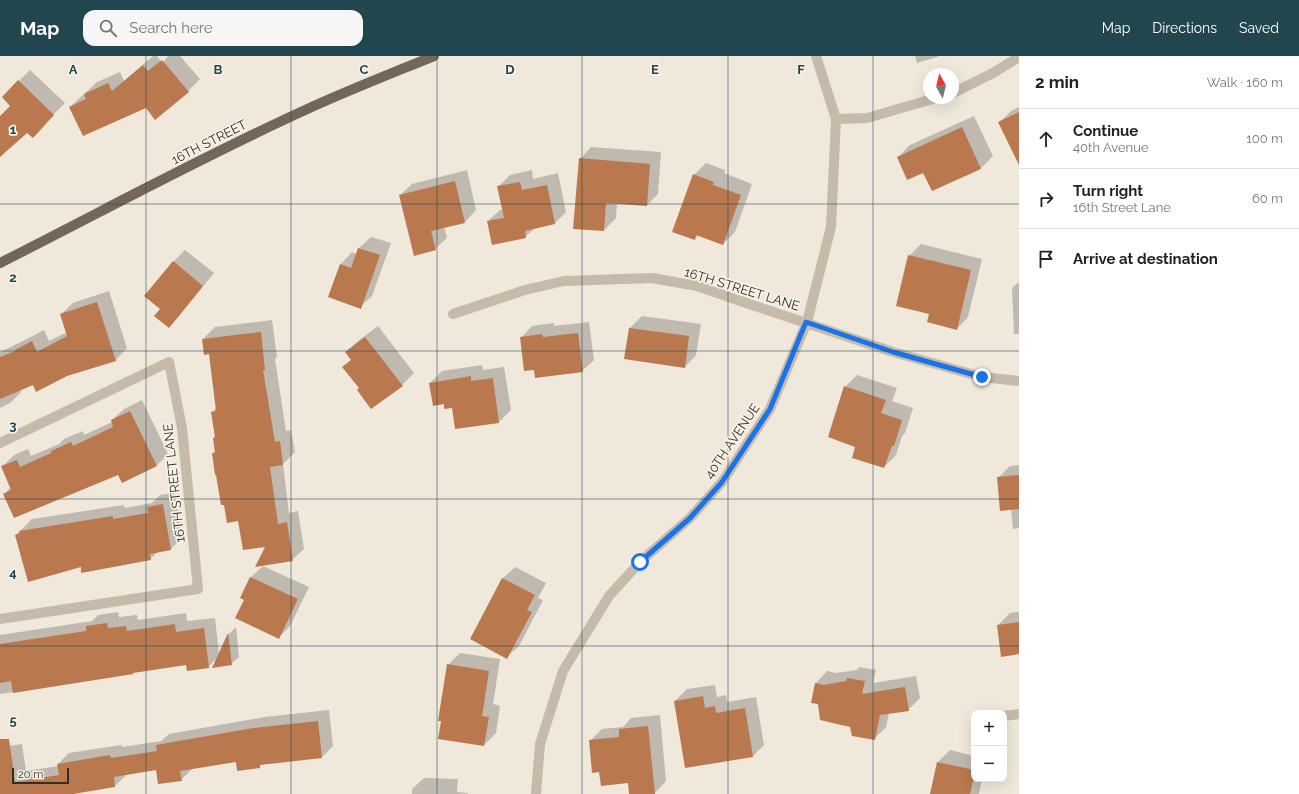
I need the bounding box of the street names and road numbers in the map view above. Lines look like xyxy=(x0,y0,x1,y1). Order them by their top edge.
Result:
street label: 16TH STREET xyxy=(169,117,249,167)
street label: 16TH STREET LANE xyxy=(683,264,801,314)
street label: 40TH AVENUE xyxy=(701,401,763,481)
street label: 16TH STREET LANE xyxy=(160,423,188,543)

